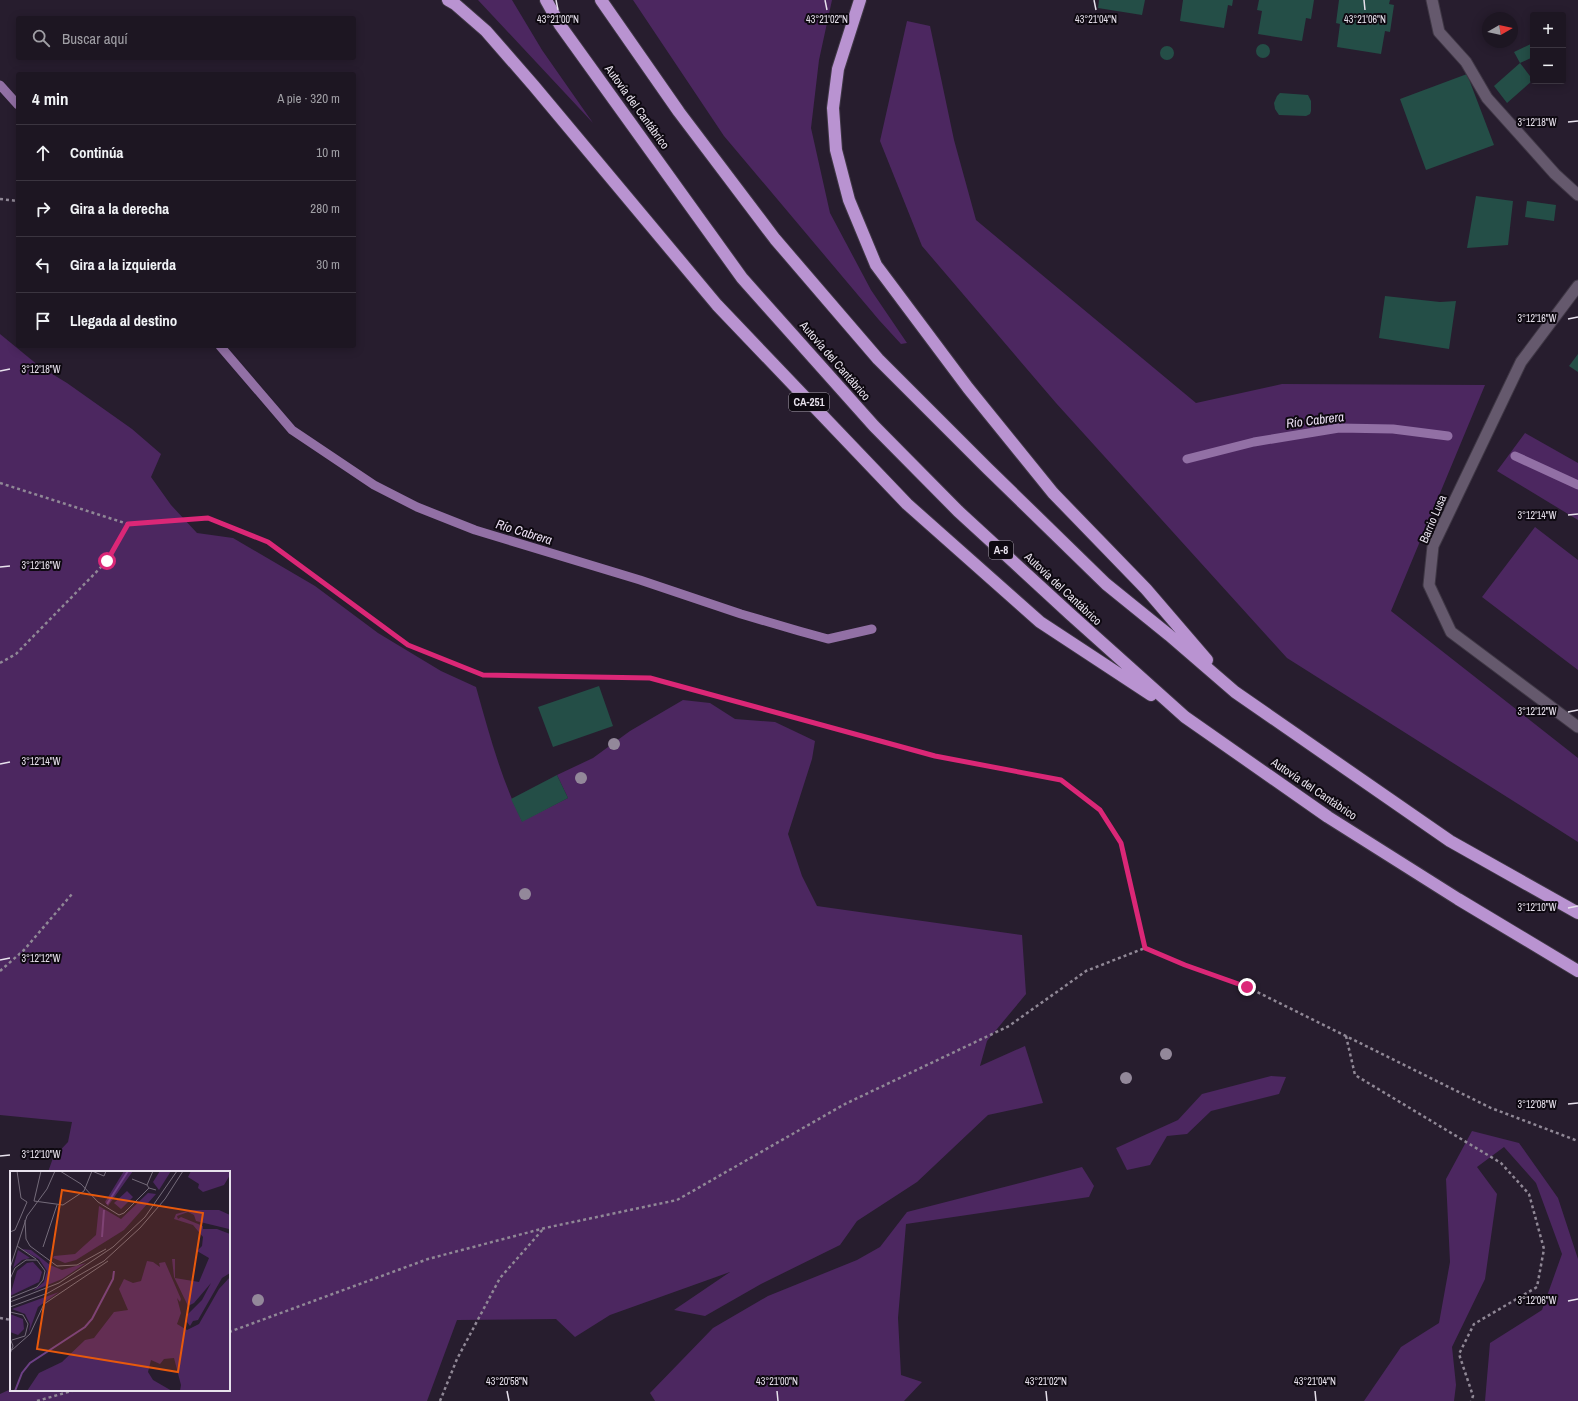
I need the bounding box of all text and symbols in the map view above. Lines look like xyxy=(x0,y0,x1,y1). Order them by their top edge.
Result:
north arrow xyxy=(1482,12,1518,48)
map controls xyxy=(1530,12,1566,84)
button: + xyxy=(1530,12,1566,48)
text: 43°21'00"N xyxy=(537,13,579,26)
text: 43°21'02"N xyxy=(806,13,848,26)
text: 43°21'04"N xyxy=(1075,13,1117,26)
text: 43°21'06"N xyxy=(1344,13,1386,26)
search box xyxy=(16,16,356,60)
icon: search xyxy=(30,27,52,49)
text: Buscar aquí xyxy=(62,28,128,49)
button: − xyxy=(1530,48,1566,84)
street label: Autovía del Cantábrico xyxy=(601,61,673,152)
text: 4 min xyxy=(32,87,68,110)
text: A pie · 320 m xyxy=(277,90,340,107)
text: 3°12'18"W xyxy=(1517,116,1557,129)
icon: ahead xyxy=(32,142,54,164)
text: Continúa xyxy=(70,142,123,163)
text: 10 m xyxy=(316,144,340,161)
icon: right xyxy=(32,198,54,220)
text: Gira a la derecha xyxy=(70,198,169,219)
text: 280 m xyxy=(310,200,340,217)
icon: left xyxy=(32,254,54,276)
text: Gira a la izquierda xyxy=(70,254,176,275)
text: 30 m xyxy=(316,256,340,273)
icon: arrive xyxy=(32,310,54,332)
text: Llegada al destino xyxy=(70,310,177,331)
text: 3°12'16"W xyxy=(1517,312,1557,325)
street label: Autovía del Cantábrico xyxy=(795,317,874,404)
text: 3°12'18"W xyxy=(21,363,61,376)
road number: CA-251 xyxy=(789,393,829,411)
water label: Río Cabrera xyxy=(1285,408,1345,432)
street label: Barrio Lusa xyxy=(1416,492,1451,546)
text: 3°12'14"W xyxy=(1517,509,1557,522)
water label: Río Cabrera xyxy=(494,515,554,549)
road number: A-8 xyxy=(989,541,1013,559)
street label: Autovía del Cantábrico xyxy=(1020,548,1105,629)
route start xyxy=(98,552,116,570)
text: 3°12'16"W xyxy=(21,559,61,572)
text: 3°12'12"W xyxy=(1517,705,1557,718)
street label: Autovía del Cantábrico xyxy=(1267,754,1360,824)
text: 3°12'14"W xyxy=(21,755,61,768)
text: 3°12'10"W xyxy=(1517,901,1557,914)
text: 3°12'12"W xyxy=(21,952,61,965)
route end xyxy=(1238,978,1256,996)
text: 3°12'08"W xyxy=(1517,1098,1557,1111)
text: 3°12'10"W xyxy=(21,1148,61,1161)
inset map xyxy=(10,1171,230,1391)
text: 3°12'06"W xyxy=(1517,1294,1557,1307)
text: 43°20'58"N xyxy=(486,1375,528,1388)
text: 43°21'00"N xyxy=(756,1375,798,1388)
text: 43°21'02"N xyxy=(1025,1375,1067,1388)
text: 43°21'04"N xyxy=(1294,1375,1336,1388)

